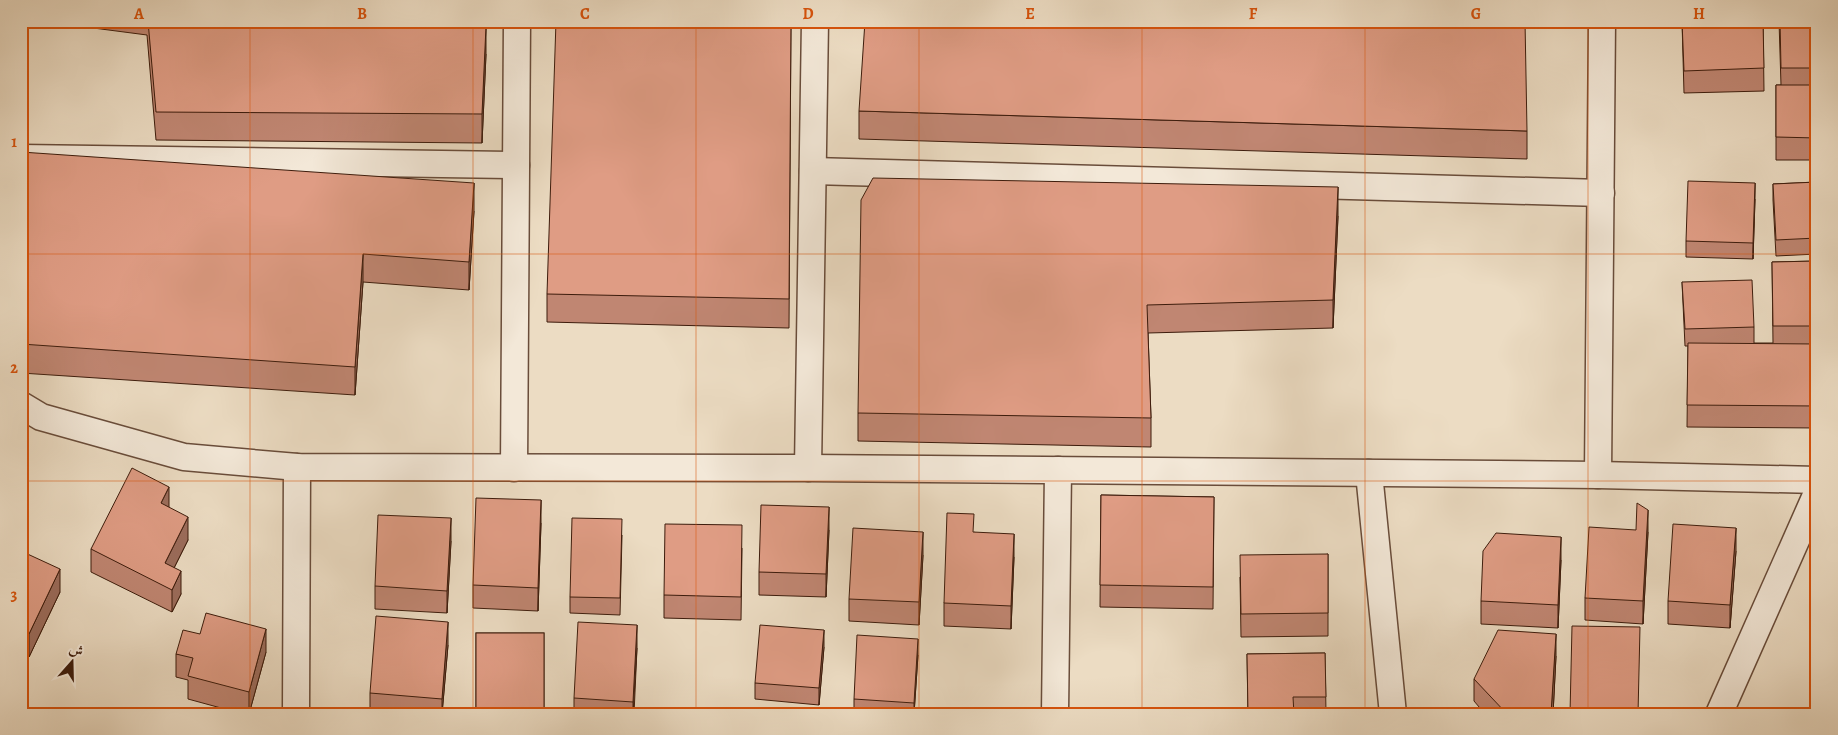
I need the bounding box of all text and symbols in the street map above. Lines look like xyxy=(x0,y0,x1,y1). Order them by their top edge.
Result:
text: A xyxy=(133,3,145,25)
text: B xyxy=(357,3,367,25)
text: C xyxy=(580,3,590,25)
text: D xyxy=(802,3,814,25)
text: E xyxy=(1025,3,1035,25)
text: F xyxy=(1249,3,1258,25)
text: G xyxy=(1471,3,1481,25)
text: H xyxy=(1693,3,1705,25)
text: 1 xyxy=(11,131,17,153)
text: 2 xyxy=(10,357,18,379)
text: 3 xyxy=(11,584,18,606)
north arrow xyxy=(48,638,98,688)
text: ش xyxy=(66,639,86,662)

